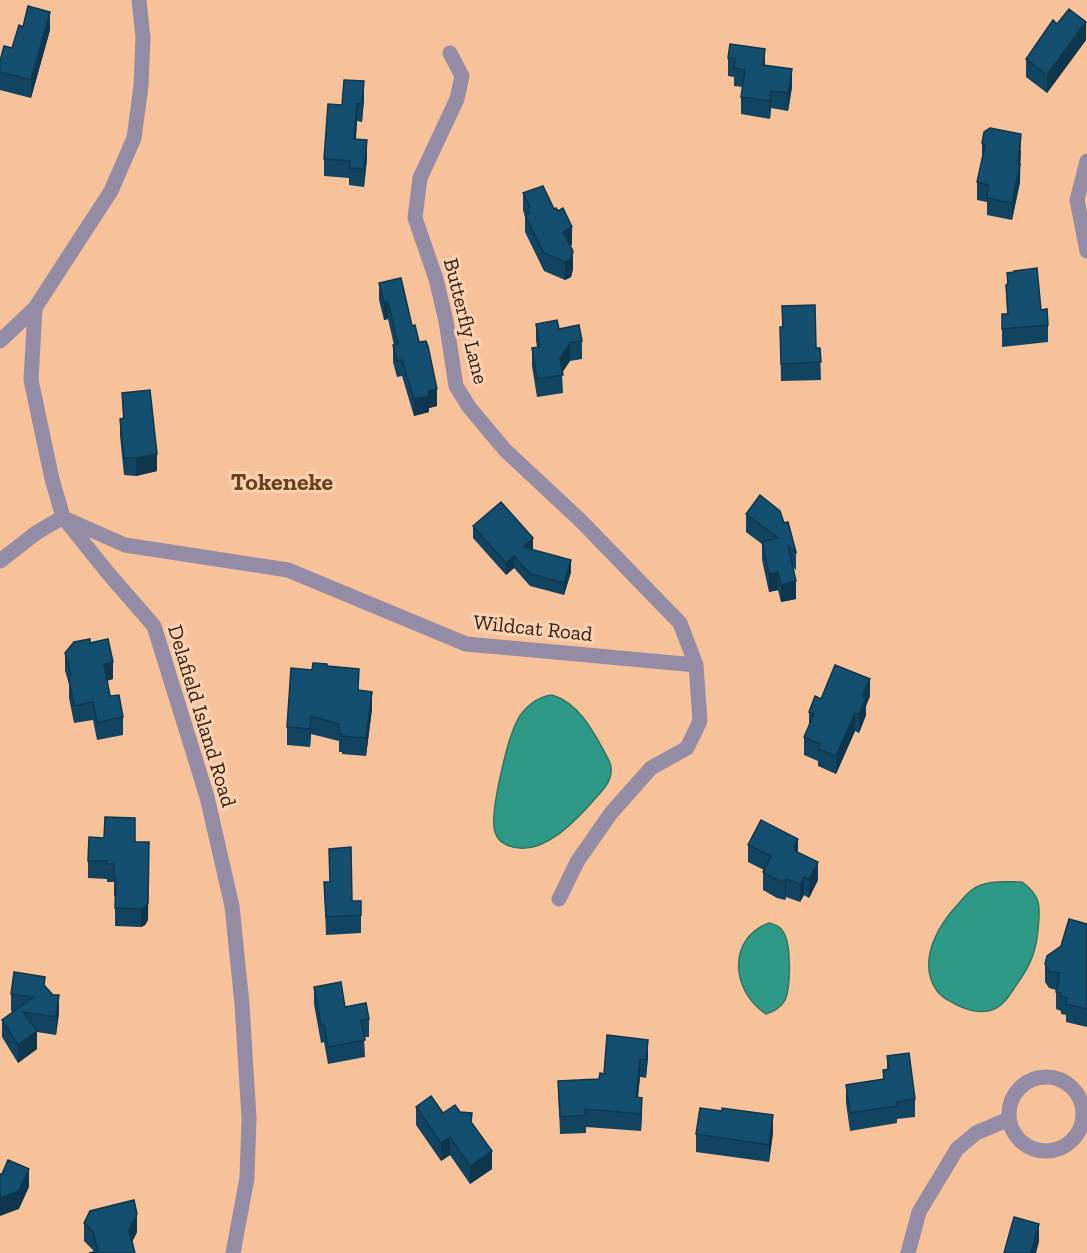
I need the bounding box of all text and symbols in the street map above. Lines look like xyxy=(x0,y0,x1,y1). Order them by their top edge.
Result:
street label: Butterfly Lane xyxy=(439,255,494,387)
district label: Tokeneke xyxy=(231,467,334,496)
street label: Wildcat Road xyxy=(472,609,594,646)
street label: Delafield Island Road xyxy=(163,622,242,810)

